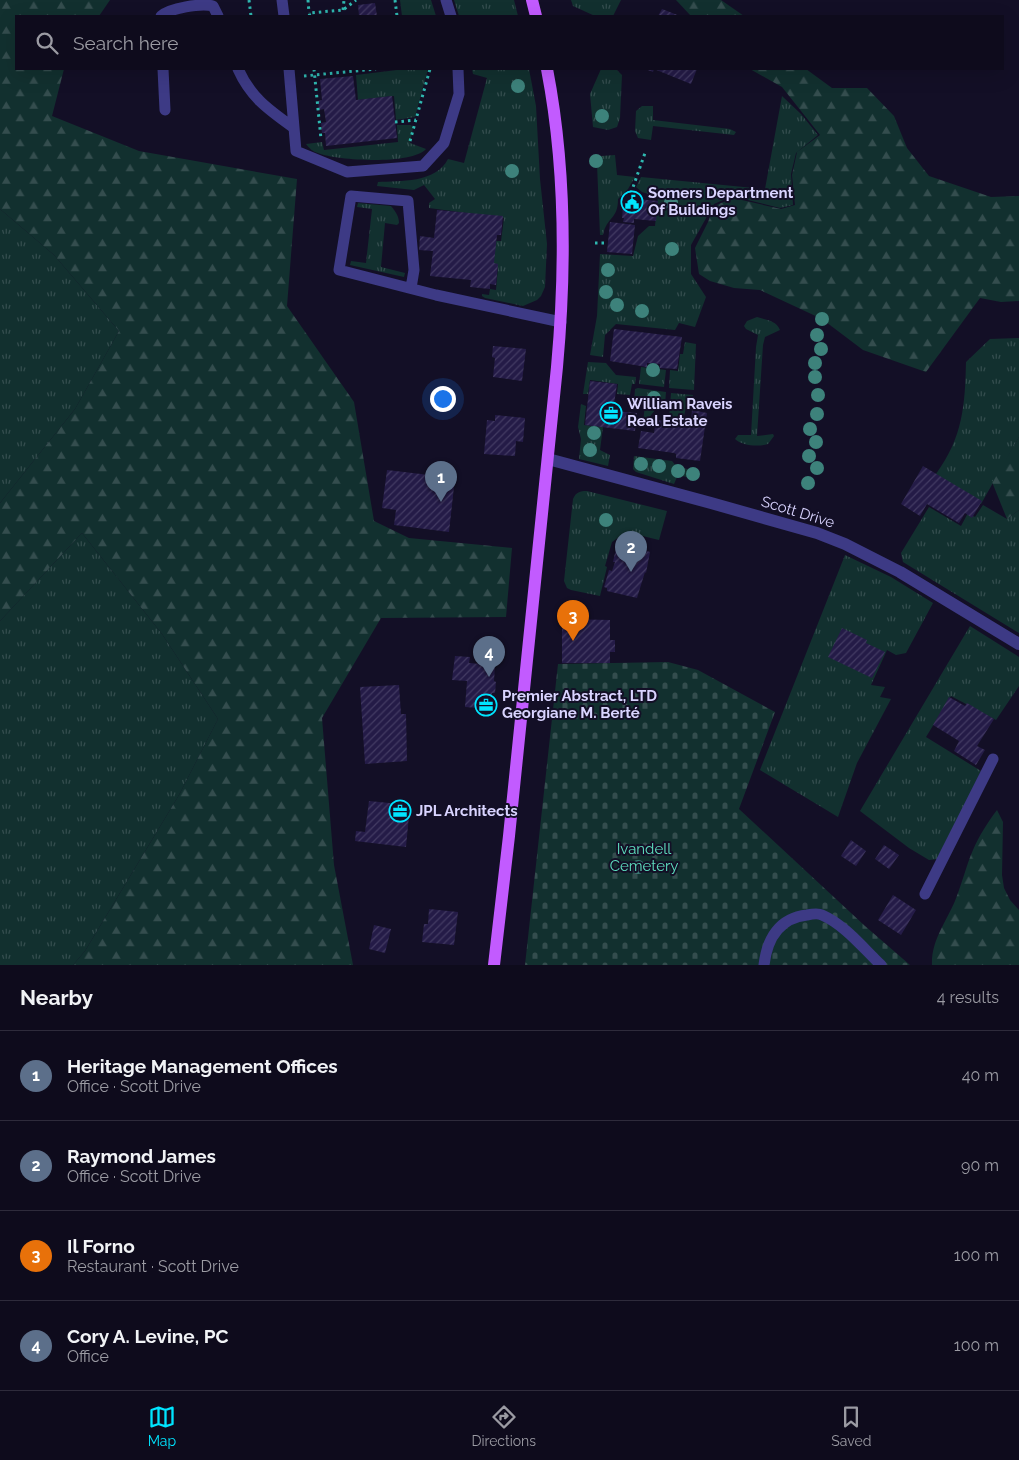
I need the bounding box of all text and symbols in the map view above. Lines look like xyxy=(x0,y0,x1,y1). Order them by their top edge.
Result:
search box xyxy=(15,15,1004,70)
icon: search xyxy=(33,29,61,57)
text: Search here xyxy=(73,32,179,54)
place label: Somers Department Of Buildings xyxy=(648,184,793,219)
public building icon: Somers Department Of Buildings xyxy=(620,190,644,214)
your location xyxy=(430,386,456,412)
place label: William Raveis Real Estate xyxy=(627,395,733,430)
office icon: William Raveis Real Estate xyxy=(599,401,623,425)
pin: 1 xyxy=(425,461,457,502)
street label: Scott Drive xyxy=(759,492,837,532)
pin: 2 xyxy=(615,531,647,572)
pin: 3 xyxy=(557,600,589,641)
pin: 4 xyxy=(473,636,505,677)
place label: Premier Abstract, LTD Georgiane M. Berté xyxy=(502,687,657,722)
office icon: Premier Abstract, LTD Georgiane M. Berté xyxy=(474,693,498,717)
office icon: JPL Architects xyxy=(388,799,412,823)
place label: JPL Architects xyxy=(416,802,518,820)
park label: Ivandell Cemetery xyxy=(610,840,678,875)
text: Nearby xyxy=(20,985,93,1010)
text: 4 results xyxy=(937,988,999,1007)
text: Heritage Management Offices xyxy=(67,1055,338,1077)
text: 1 xyxy=(32,1066,40,1085)
text: 40 m xyxy=(962,1066,999,1085)
text: Office · Scott Drive xyxy=(67,1077,201,1096)
text: Raymond James xyxy=(67,1145,216,1167)
text: 2 xyxy=(31,1156,41,1175)
text: 90 m xyxy=(961,1156,999,1175)
text: Office · Scott Drive xyxy=(67,1167,201,1186)
text: Il Forno xyxy=(67,1235,135,1257)
text: 3 xyxy=(32,1246,40,1265)
text: 100 m xyxy=(954,1246,999,1265)
text: Restaurant · Scott Drive xyxy=(67,1257,239,1276)
text: Cory A. Levine, PC xyxy=(67,1325,229,1347)
text: 4 xyxy=(31,1336,41,1355)
text: 100 m xyxy=(954,1336,999,1355)
text: Office xyxy=(67,1347,109,1366)
tab: Map xyxy=(148,1403,176,1449)
tab: Directions xyxy=(471,1403,536,1449)
tab: Saved xyxy=(831,1403,871,1449)

